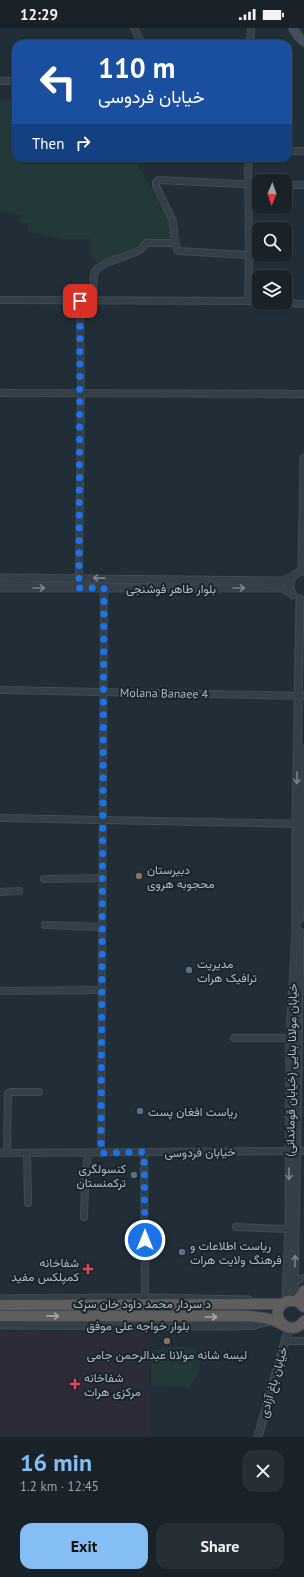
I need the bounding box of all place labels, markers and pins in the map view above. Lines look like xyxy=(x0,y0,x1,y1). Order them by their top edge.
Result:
pin xyxy=(63,284,97,318)
place label: دبیرستان محجوبه هروی xyxy=(147,862,215,892)
marker: دبیرستان محجوبه هروی xyxy=(134,871,144,881)
place label: مدیریت ترافیک هرات xyxy=(197,956,257,986)
marker: مدیریت ترافیک هرات xyxy=(184,965,194,975)
place label: ریاست افغان پست xyxy=(148,1104,237,1120)
marker: ریاست افغان پست xyxy=(135,1106,145,1116)
place label: کنسولگری ترکمنستان xyxy=(77,1161,126,1191)
marker: کنسولگری ترکمنستان xyxy=(129,1170,139,1180)
place label: ریاست اطلاعات و فرهنگ ولایت هرات xyxy=(190,1238,282,1268)
marker: ریاست اطلاعات و فرهنگ ولایت هرات xyxy=(177,1247,187,1257)
place label: شفاخانه کمپلکس مفید xyxy=(11,1255,79,1285)
marker: شفاخانه کمپلکس مفید xyxy=(82,1263,94,1275)
marker: لیسه شانه مولانا عبدالرحمن جامی xyxy=(162,1336,172,1346)
place label: لیسه شانه مولانا عبدالرحمن جامی xyxy=(87,1347,247,1363)
place label: شفاخانه مرکزی هرات xyxy=(84,1370,141,1400)
marker: شفاخانه مرکزی هرات xyxy=(69,1378,81,1390)

